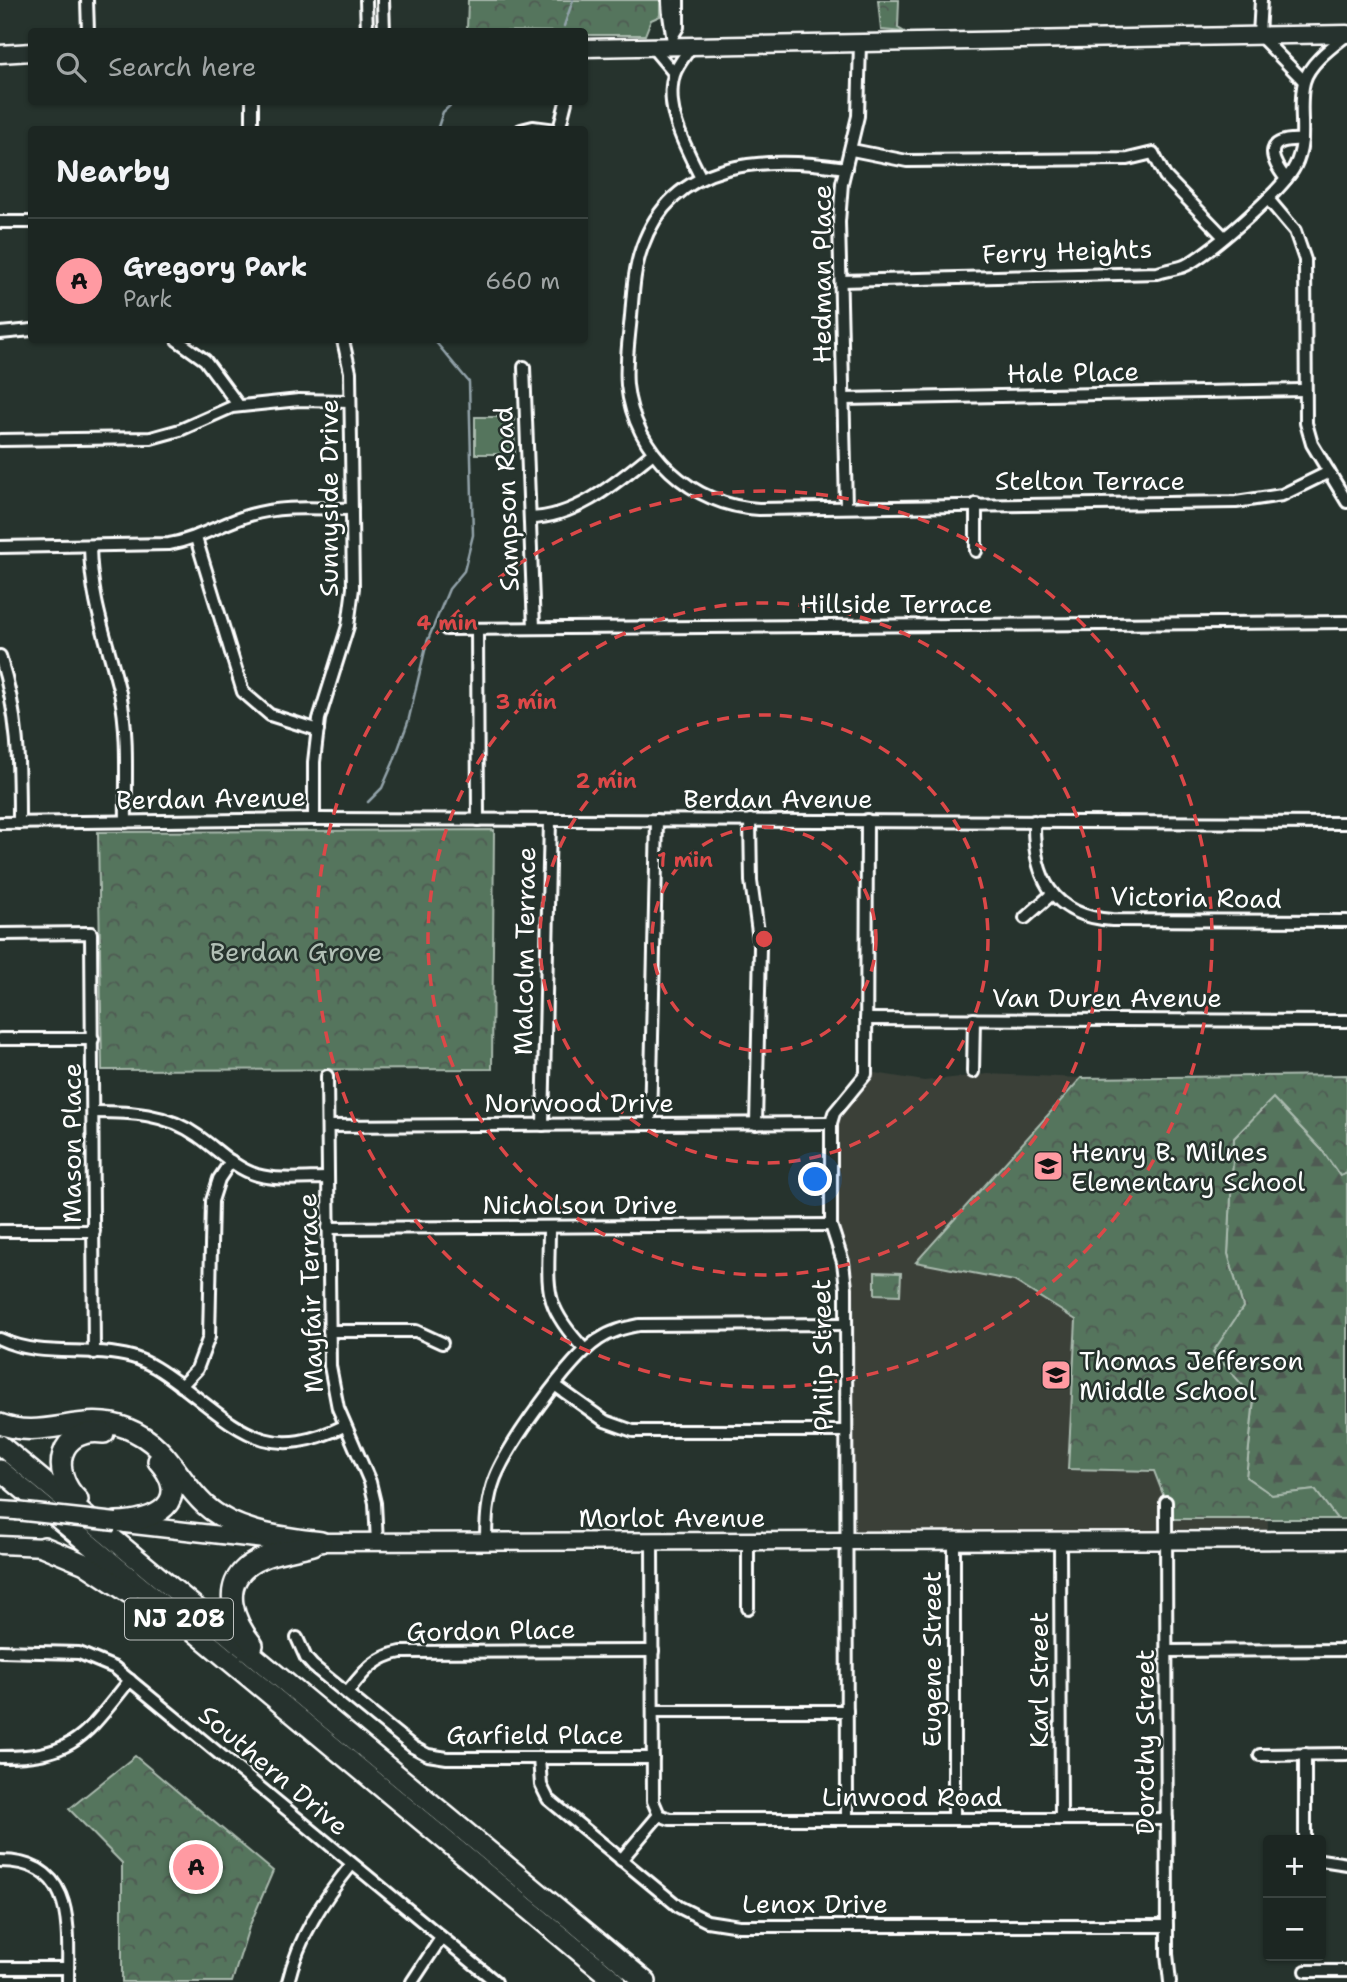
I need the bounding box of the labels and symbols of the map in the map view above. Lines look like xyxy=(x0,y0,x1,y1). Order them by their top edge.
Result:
street label: Hedman Place xyxy=(804,184,839,364)
street label: Ferry Heights xyxy=(981,231,1153,271)
street label: Hale Place xyxy=(1007,353,1139,391)
street label: Sunnyside Drive xyxy=(311,399,346,597)
street label: Sampson Road xyxy=(485,406,527,592)
street label: Stelton Terrace xyxy=(995,463,1185,498)
street label: Hillside Terrace xyxy=(799,586,993,621)
text: 4 min xyxy=(416,609,478,637)
text: 3 min xyxy=(495,688,557,716)
text: 2 min xyxy=(575,767,637,795)
street label: Berdan Avenue xyxy=(116,779,306,817)
street label: Berdan Avenue xyxy=(683,781,873,816)
street label: Malcolm Terrace xyxy=(505,846,543,1056)
text: 1 min xyxy=(657,846,713,874)
street label: Victoria Road xyxy=(1110,878,1282,916)
centre of rings xyxy=(752,927,776,951)
park label: Berdan Grove xyxy=(210,934,382,969)
street label: Van Duren Avenue xyxy=(992,980,1222,1015)
street label: Mason Place xyxy=(54,1063,89,1223)
street label: Norwood Drive xyxy=(484,1085,674,1120)
place label: Henry B. Milnes Elementary School xyxy=(1071,1134,1305,1199)
school or university icon: Henry B. Milnes Elementary School xyxy=(1031,1149,1065,1183)
your location xyxy=(798,1162,832,1196)
street label: Nicholson Drive xyxy=(482,1187,678,1222)
street label: Mayfair Terrace xyxy=(289,1192,331,1394)
street label: Philip Street xyxy=(803,1278,841,1432)
place label: Thomas Jefferson Middle School xyxy=(1079,1343,1303,1408)
school or university icon: Thomas Jefferson Middle School xyxy=(1039,1358,1073,1392)
street label: Morlot Avenue xyxy=(579,1500,765,1535)
street label: Eugene Street xyxy=(914,1571,949,1747)
road number: NJ 208 xyxy=(125,1598,233,1639)
street label: Gordon Place xyxy=(406,1611,576,1649)
street label: Karl Street xyxy=(1021,1612,1056,1748)
street label: Dorothy Street xyxy=(1127,1649,1162,1835)
street label: Southern Drive xyxy=(192,1697,356,1843)
street label: Garfield Place xyxy=(446,1717,624,1752)
street label: Linwood Road xyxy=(822,1779,1002,1814)
pin: A xyxy=(173,1841,219,1893)
street label: Lenox Drive xyxy=(742,1886,888,1921)

